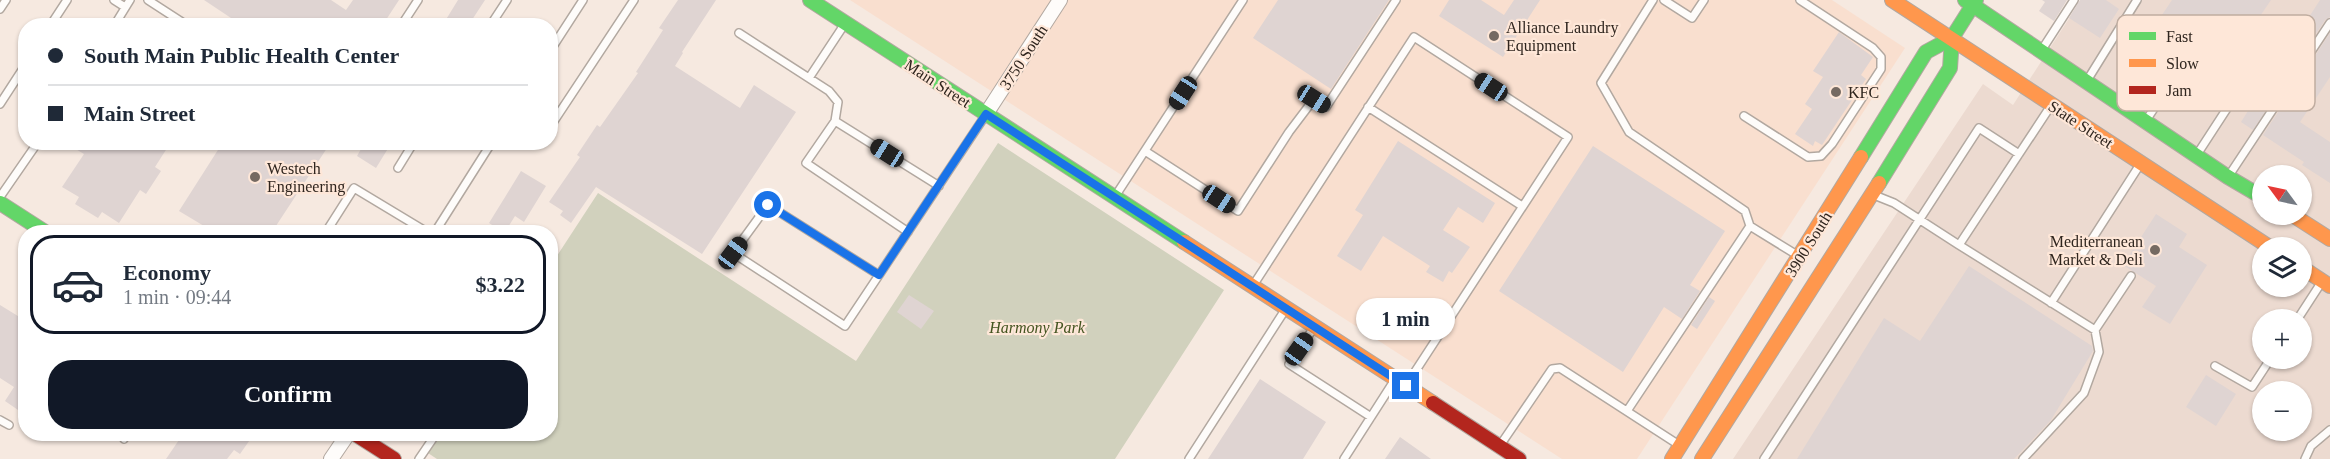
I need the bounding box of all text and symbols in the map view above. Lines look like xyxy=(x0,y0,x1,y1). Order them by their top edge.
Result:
legend xyxy=(2117,15,2315,111)
place label: Alliance Laundry Equipment xyxy=(1506,19,1618,55)
street label: 3750 South xyxy=(996,22,1051,93)
text: Fast xyxy=(2166,28,2193,45)
marker: Alliance Laundry Equipment xyxy=(1487,29,1501,43)
text: South Main Public Health Center xyxy=(84,43,399,68)
text: Slow xyxy=(2166,55,2199,72)
street label: Main Street xyxy=(902,56,974,111)
car xyxy=(1471,70,1511,104)
car xyxy=(1166,73,1200,113)
car xyxy=(1294,82,1334,116)
text: Jam xyxy=(2166,82,2192,99)
place label: KFC xyxy=(1848,84,1879,101)
marker: KFC xyxy=(1829,85,1843,99)
street label: State Street xyxy=(2045,97,2117,152)
text: Main Street xyxy=(84,101,195,126)
car xyxy=(867,136,907,170)
place label: Westech Engineering xyxy=(267,160,345,196)
north arrow xyxy=(2252,165,2312,225)
map controls xyxy=(2252,165,2312,441)
marker: Westech Engineering xyxy=(248,170,262,184)
car xyxy=(1199,182,1239,216)
route start xyxy=(754,191,781,218)
street label: 3900 South xyxy=(1782,209,1835,280)
car xyxy=(715,233,751,273)
place label: Mediterranean Market & Deli xyxy=(2049,233,2144,268)
button: layers xyxy=(2252,237,2312,297)
marker: Mediterranean Market & Deli xyxy=(2148,243,2162,257)
icon: car xyxy=(51,258,105,312)
text: Economy xyxy=(123,260,211,285)
text: $3.22 xyxy=(476,272,525,297)
text: 1 min · 09:44 xyxy=(123,286,231,308)
callout: 1 min xyxy=(1356,299,1456,341)
text: 1 min xyxy=(1381,308,1430,330)
button: + xyxy=(2252,309,2312,369)
park label: Harmony Park xyxy=(988,319,1086,337)
car xyxy=(1281,329,1317,369)
button: Confirm xyxy=(48,360,528,429)
route end xyxy=(1392,372,1419,399)
button: − xyxy=(2252,381,2312,441)

